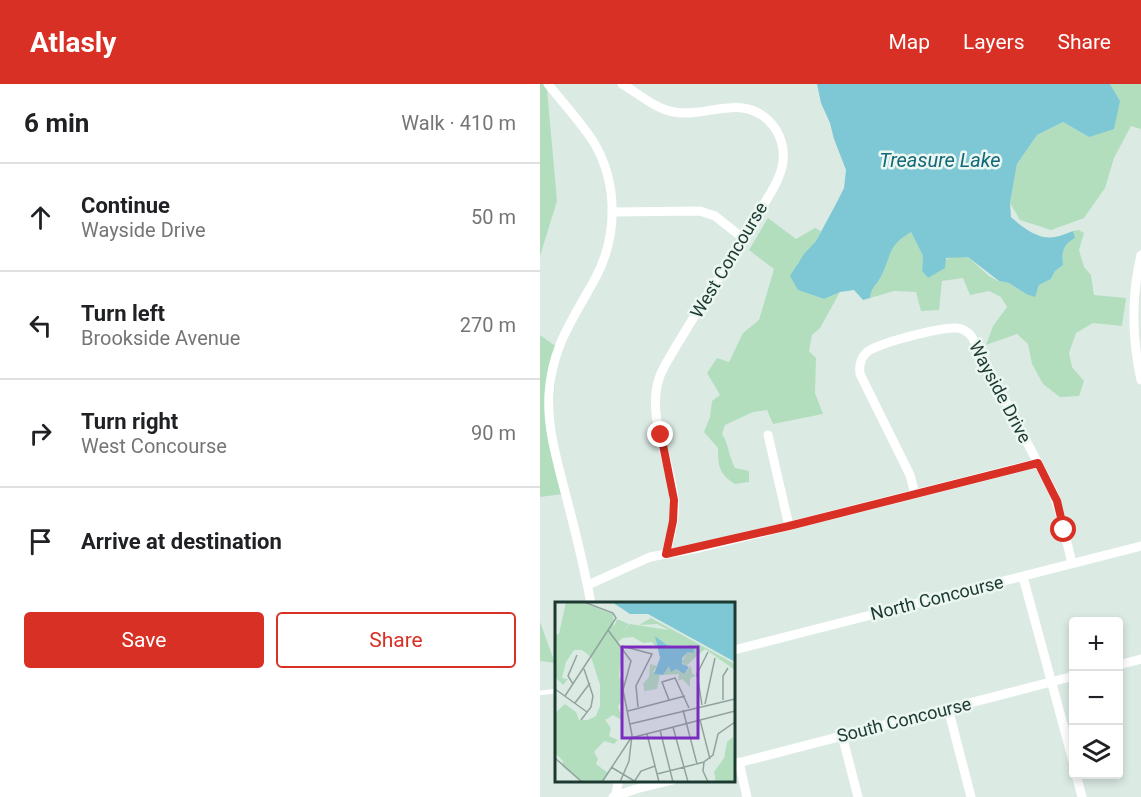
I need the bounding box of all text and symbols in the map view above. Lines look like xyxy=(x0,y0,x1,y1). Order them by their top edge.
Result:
text: Atlasly xyxy=(30,26,116,59)
text: Map xyxy=(888,30,930,54)
text: Layers xyxy=(963,30,1024,54)
text: Share xyxy=(1057,30,1111,54)
text: 6 min xyxy=(24,108,89,138)
text: Walk · 410 m xyxy=(401,111,516,135)
water label: Treasure Lake xyxy=(879,148,1001,172)
text: Continue xyxy=(81,193,170,218)
street label: West Concourse xyxy=(686,198,771,321)
icon: ahead xyxy=(24,201,57,234)
text: 50 m xyxy=(471,205,516,229)
text: Wayside Drive xyxy=(81,218,206,242)
text: Turn left xyxy=(81,301,165,326)
icon: left xyxy=(24,309,57,342)
text: 270 m xyxy=(460,313,516,337)
text: Brookside Avenue xyxy=(81,326,240,350)
street label: Wayside Drive xyxy=(965,337,1036,446)
text: Turn right xyxy=(81,409,178,434)
icon: right xyxy=(24,417,57,450)
text: 90 m xyxy=(471,421,516,445)
route end xyxy=(647,421,673,447)
text: West Concourse xyxy=(81,434,227,458)
route start xyxy=(1050,516,1076,542)
icon: arrive xyxy=(24,525,57,558)
text: Arrive at destination xyxy=(81,529,282,554)
street label: North Concourse xyxy=(868,571,1006,624)
inset map xyxy=(555,602,735,782)
button: Save xyxy=(24,612,264,668)
button: Share xyxy=(276,612,516,668)
map controls xyxy=(1069,617,1123,779)
button: + xyxy=(1069,617,1123,671)
button: − xyxy=(1069,671,1123,725)
street label: South Concourse xyxy=(835,693,973,746)
button: layers xyxy=(1069,725,1123,779)

